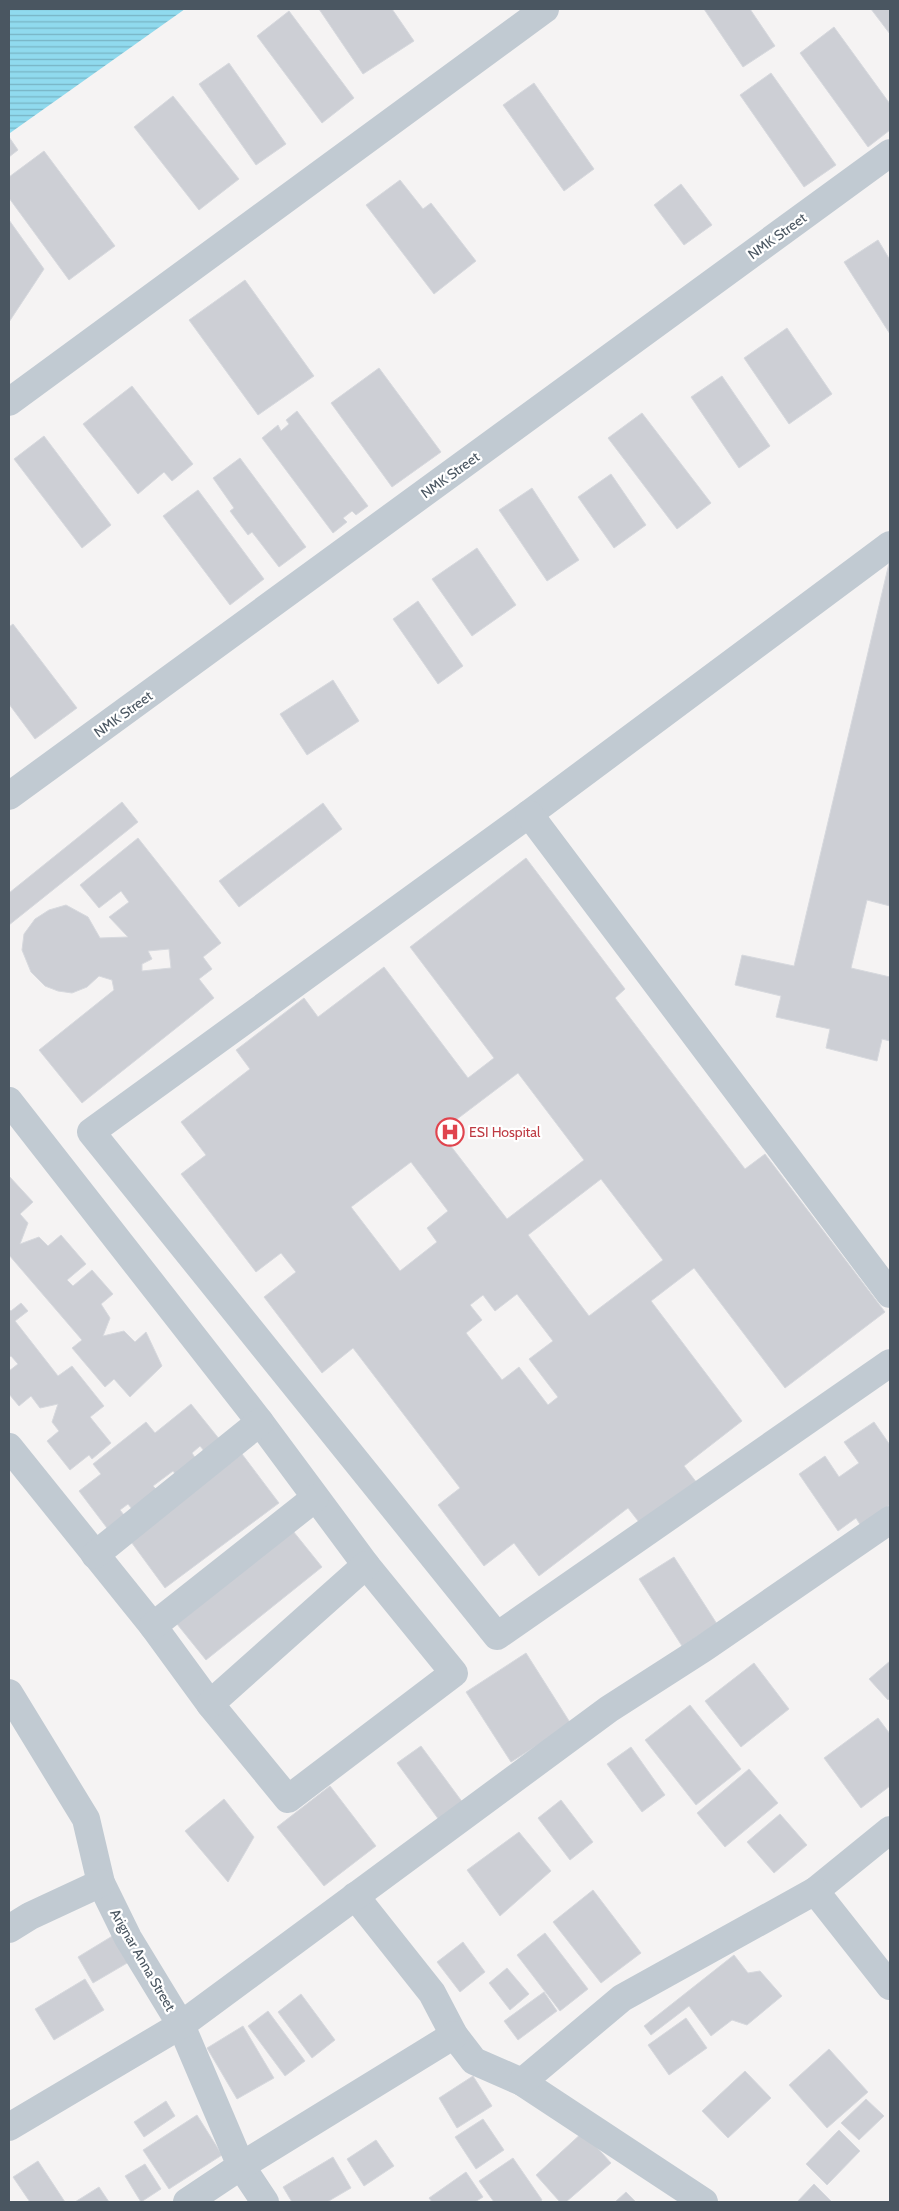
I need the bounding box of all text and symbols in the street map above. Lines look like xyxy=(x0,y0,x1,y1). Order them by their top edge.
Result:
street label: NMK Street xyxy=(744,209,810,263)
street label: NMK Street xyxy=(417,448,483,502)
street label: NMK Street xyxy=(90,687,156,741)
hospital icon: ESI Hospital xyxy=(435,1117,465,1147)
place label: ESI Hospital xyxy=(469,1123,541,1141)
street label: Arignar Anna Street xyxy=(106,1906,180,2015)

